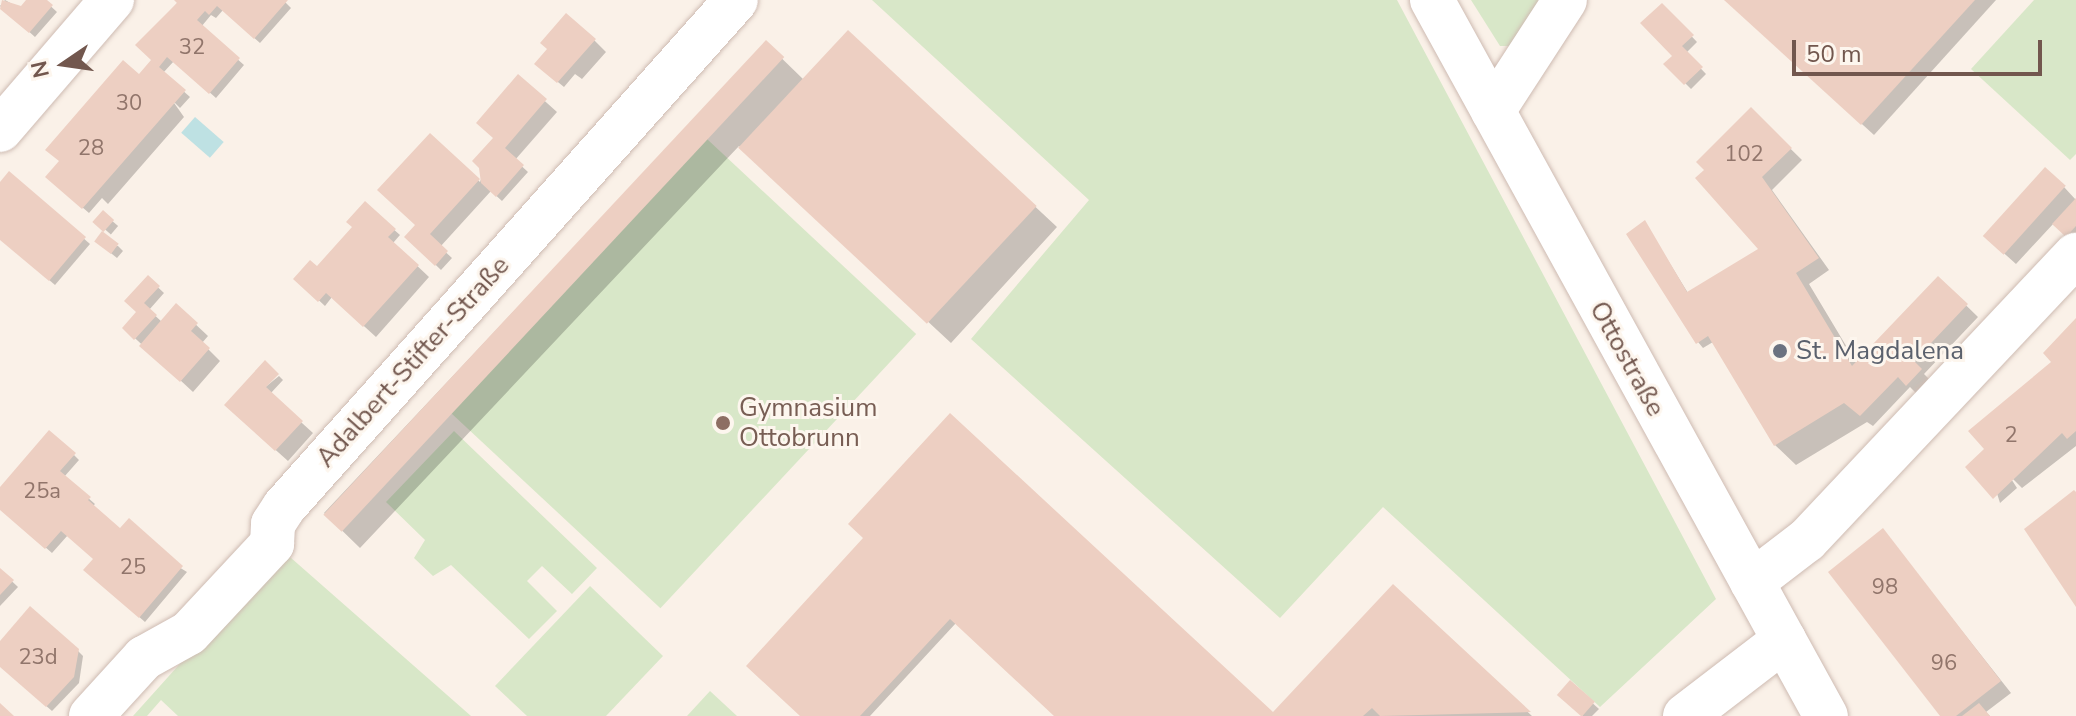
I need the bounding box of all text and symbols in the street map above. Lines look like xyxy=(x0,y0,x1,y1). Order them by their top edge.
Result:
north arrow xyxy=(24,24,104,104)
scale bar xyxy=(1796,24,2046,74)
house number: 32 xyxy=(179,35,205,61)
text: 50 m xyxy=(1806,38,1862,70)
text: N xyxy=(24,58,57,81)
house number: 30 xyxy=(116,91,142,117)
house number: 28 xyxy=(78,136,104,162)
house number: 102 xyxy=(1724,142,1764,168)
street label: Adalbert-Stifter-Straße xyxy=(310,250,516,474)
street label: Ottostraße xyxy=(1583,296,1671,422)
place label: St. Magdalena xyxy=(1796,335,1964,367)
marker: St. Magdalena xyxy=(1771,342,1789,360)
place label: Gymnasium Ottobrunn xyxy=(739,392,877,454)
marker: Gymnasium Ottobrunn xyxy=(714,414,732,432)
house number: 2 xyxy=(2004,423,2018,449)
house number: 25a xyxy=(23,479,61,505)
house number: 25 xyxy=(120,555,146,581)
house number: 98 xyxy=(1872,575,1898,601)
house number: 23d xyxy=(18,645,58,671)
house number: 96 xyxy=(1931,651,1957,677)

